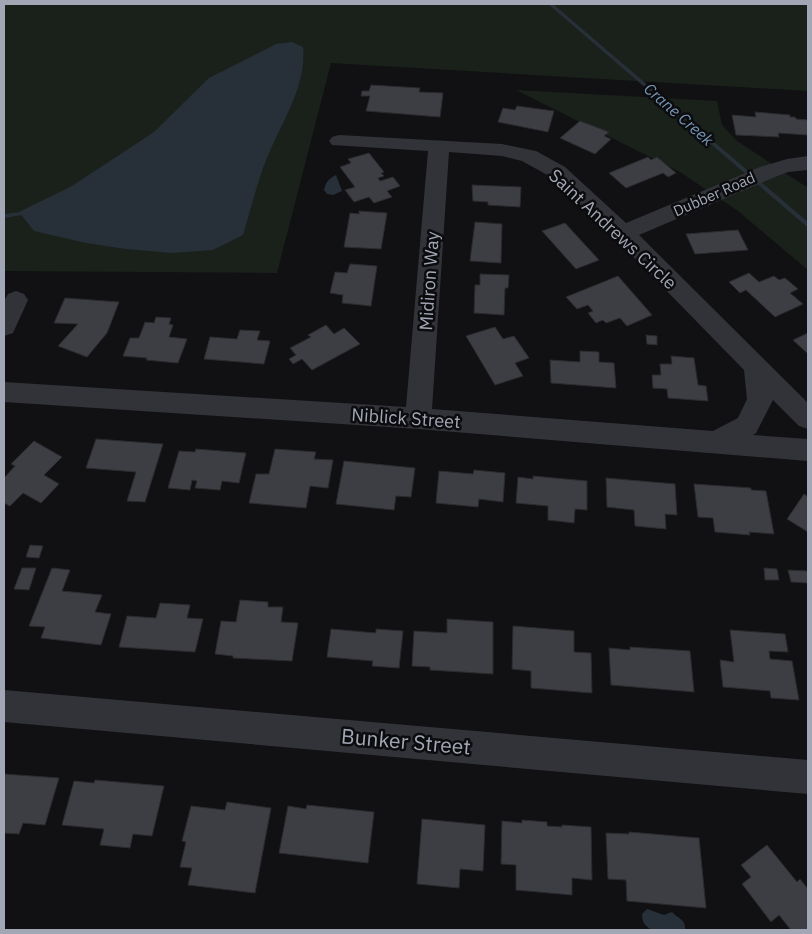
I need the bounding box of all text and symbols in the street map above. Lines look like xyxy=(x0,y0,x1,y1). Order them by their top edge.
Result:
water label: Crane Creek xyxy=(640,78,718,150)
street label: Saint Andrews Circle xyxy=(544,164,682,294)
street label: Dubber Road xyxy=(670,167,758,221)
street label: Midiron Way xyxy=(414,231,444,331)
street label: Niblick Street xyxy=(351,403,461,433)
street label: Bunker Street xyxy=(340,721,472,761)

